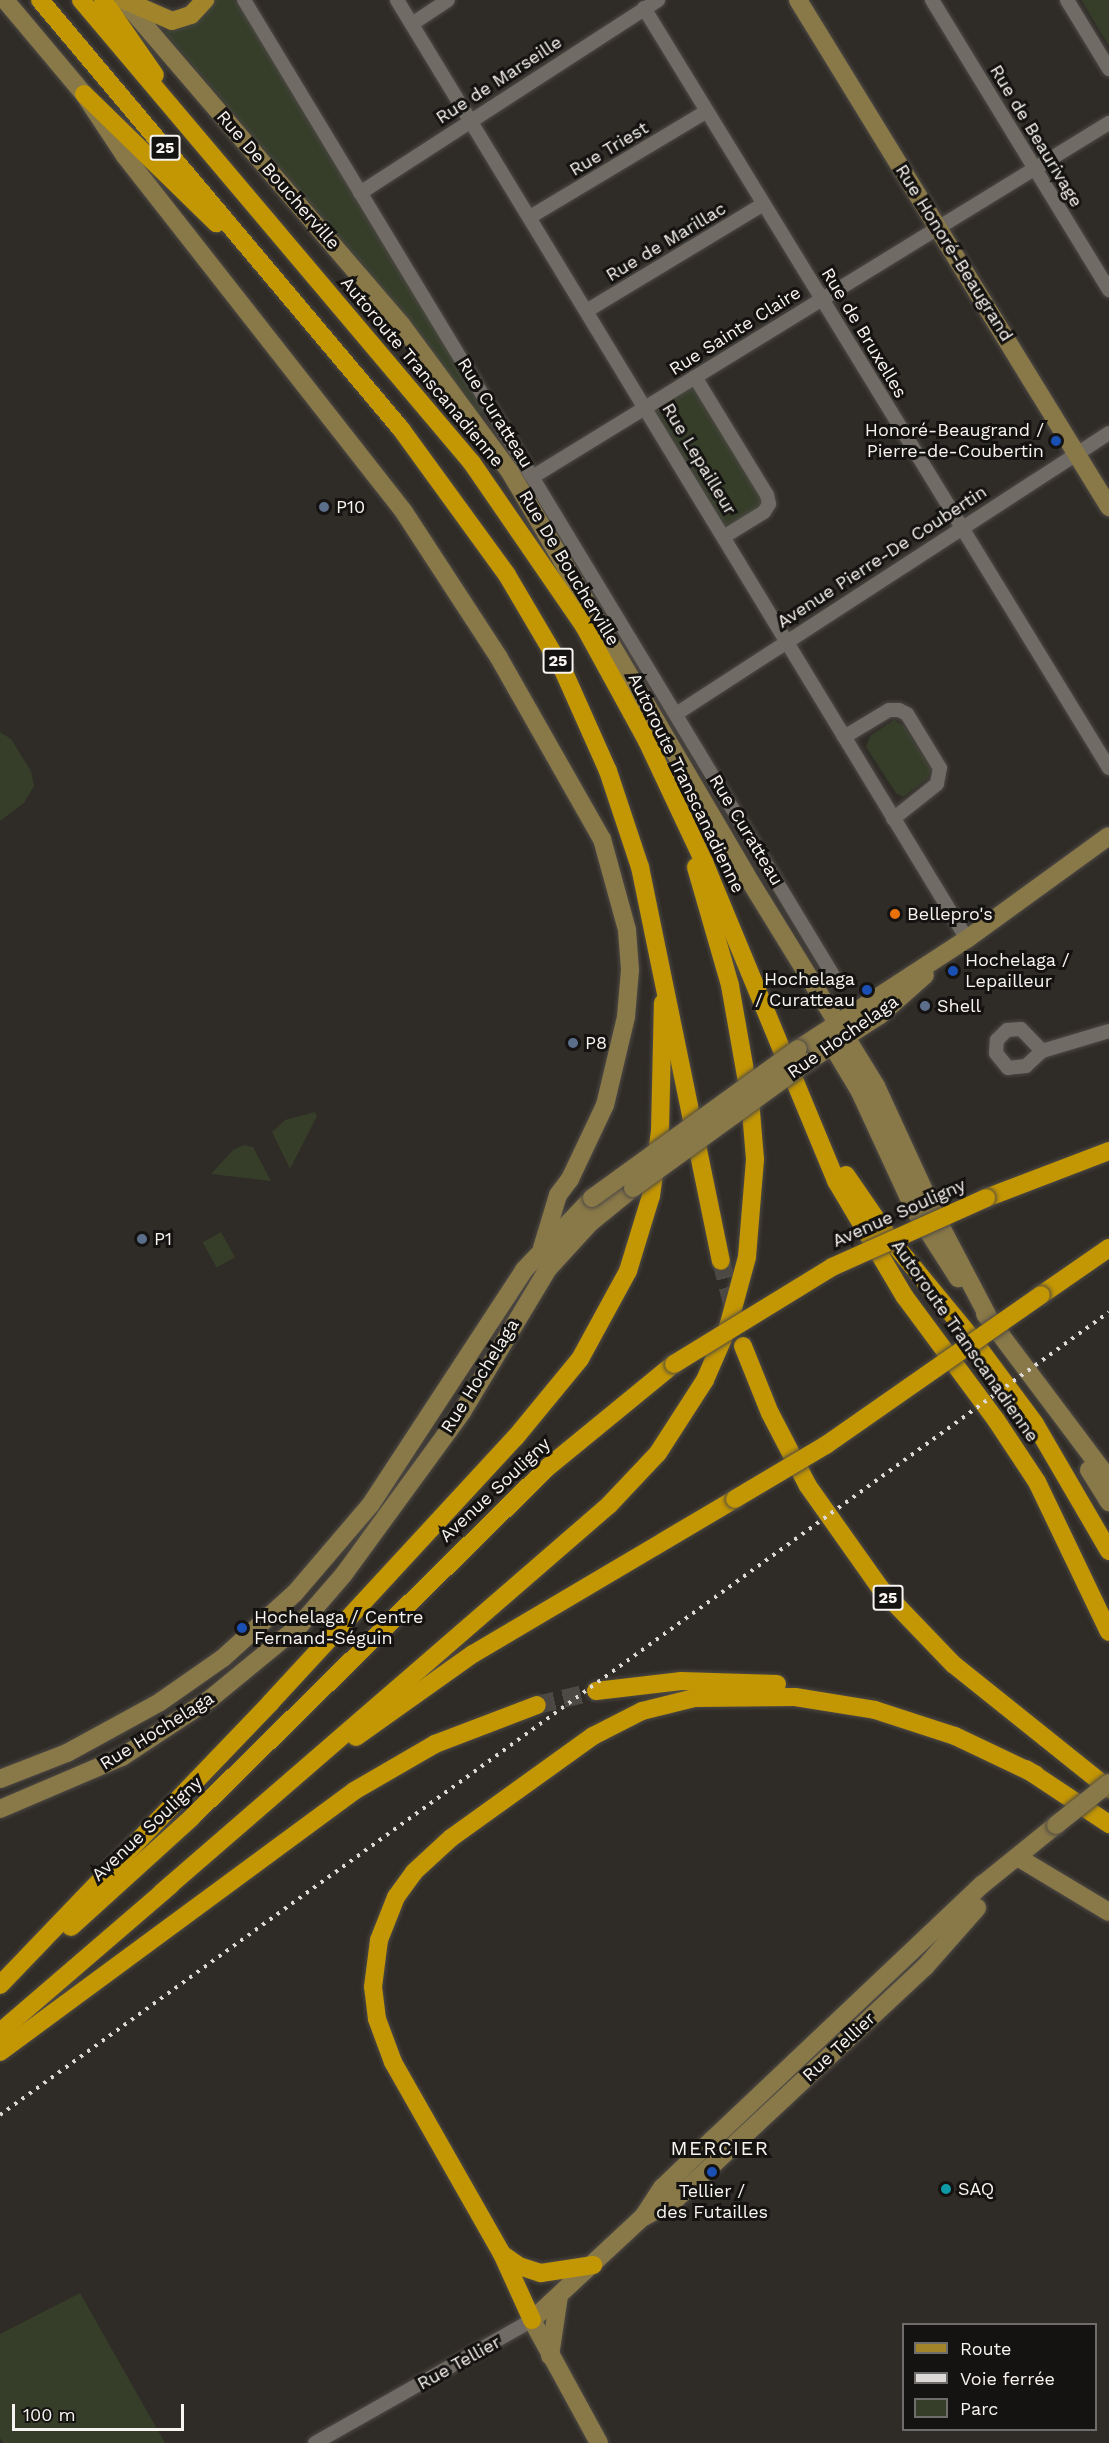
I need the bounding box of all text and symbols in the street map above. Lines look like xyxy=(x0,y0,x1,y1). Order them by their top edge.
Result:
street label: Rue de Marseille xyxy=(432,31,566,129)
street label: Rue de Beaurivage xyxy=(985,61,1087,211)
street label: Rue De Boucherville xyxy=(212,106,344,254)
street label: Rue Triest xyxy=(565,117,653,181)
road number: 25 xyxy=(148,135,182,161)
street label: Rue Honoré-Beaugrand xyxy=(891,161,1017,345)
street label: Rue de Marillac xyxy=(602,198,730,286)
street label: Rue de Bruxelles xyxy=(817,264,911,402)
street label: Autoroute Transcanadienne xyxy=(336,272,508,472)
street label: Rue Sainte Claire xyxy=(665,282,805,380)
street label: Rue Curatteau xyxy=(453,354,537,472)
street label: Rue Lepailleur xyxy=(657,399,741,519)
place label: Honoré-Beaugrand / Pierre-de-Coubertin xyxy=(865,420,1044,462)
marker: Honoré-Beaugrand / Pierre-de-Coubertin xyxy=(1049,434,1063,448)
street label: Avenue Pierre-De Coubertin xyxy=(773,481,991,633)
street label: Rue De Boucherville xyxy=(514,487,624,649)
place label: P10 xyxy=(336,496,365,518)
marker: P10 xyxy=(317,500,331,514)
road number: 25 xyxy=(542,648,574,674)
street label: Autoroute Transcanadienne xyxy=(623,669,749,897)
street label: Rue Curatteau xyxy=(704,771,788,889)
place label: Bellepro's xyxy=(907,903,993,925)
marker: Bellepro's xyxy=(888,907,902,921)
place label: Hochelaga / Lepailleur xyxy=(965,950,1070,992)
marker: Hochelaga / Lepailleur xyxy=(946,964,960,978)
place label: Hochelaga / Curatteau xyxy=(755,969,855,1012)
marker: Hochelaga / Curatteau xyxy=(860,983,874,997)
street label: Rue Hochelaga xyxy=(783,991,903,1083)
place label: Shell xyxy=(937,995,981,1017)
marker: Shell xyxy=(918,999,932,1013)
place label: P8 xyxy=(585,1032,607,1054)
marker: P8 xyxy=(566,1036,580,1050)
street label: Avenue Souligny xyxy=(829,1174,969,1252)
place label: P1 xyxy=(154,1228,172,1250)
marker: P1 xyxy=(135,1232,149,1246)
street label: Autoroute Transcanadienne xyxy=(887,1235,1043,1447)
street label: Rue Hochelaga xyxy=(436,1315,524,1437)
street label: Avenue Souligny xyxy=(435,1433,555,1547)
road number: 25 xyxy=(872,1585,904,1611)
place label: Hochelaga / Centre Fernand-Séguin xyxy=(254,1607,424,1650)
marker: Hochelaga / Centre Fernand-Séguin xyxy=(235,1621,249,1635)
street label: Rue Hochelaga xyxy=(96,1687,218,1775)
street label: Avenue Souligny xyxy=(87,1772,207,1886)
street label: Rue Tellier xyxy=(798,2008,880,2086)
district label: MERCIER xyxy=(670,2136,770,2160)
marker: Tellier / des Futailles xyxy=(705,2165,719,2179)
place label: SAQ xyxy=(958,2178,994,2200)
place label: Tellier / des Futailles xyxy=(656,2181,768,2224)
marker: SAQ xyxy=(939,2182,953,2196)
legend xyxy=(902,2323,1097,2431)
street label: Rue Tellier xyxy=(413,2331,505,2395)
text: Route xyxy=(960,2338,1012,2359)
text: Voie ferrée xyxy=(960,2368,1055,2389)
scale bar xyxy=(15,2392,188,2430)
text: Parc xyxy=(960,2398,998,2419)
text: 100 m xyxy=(23,2404,76,2425)

